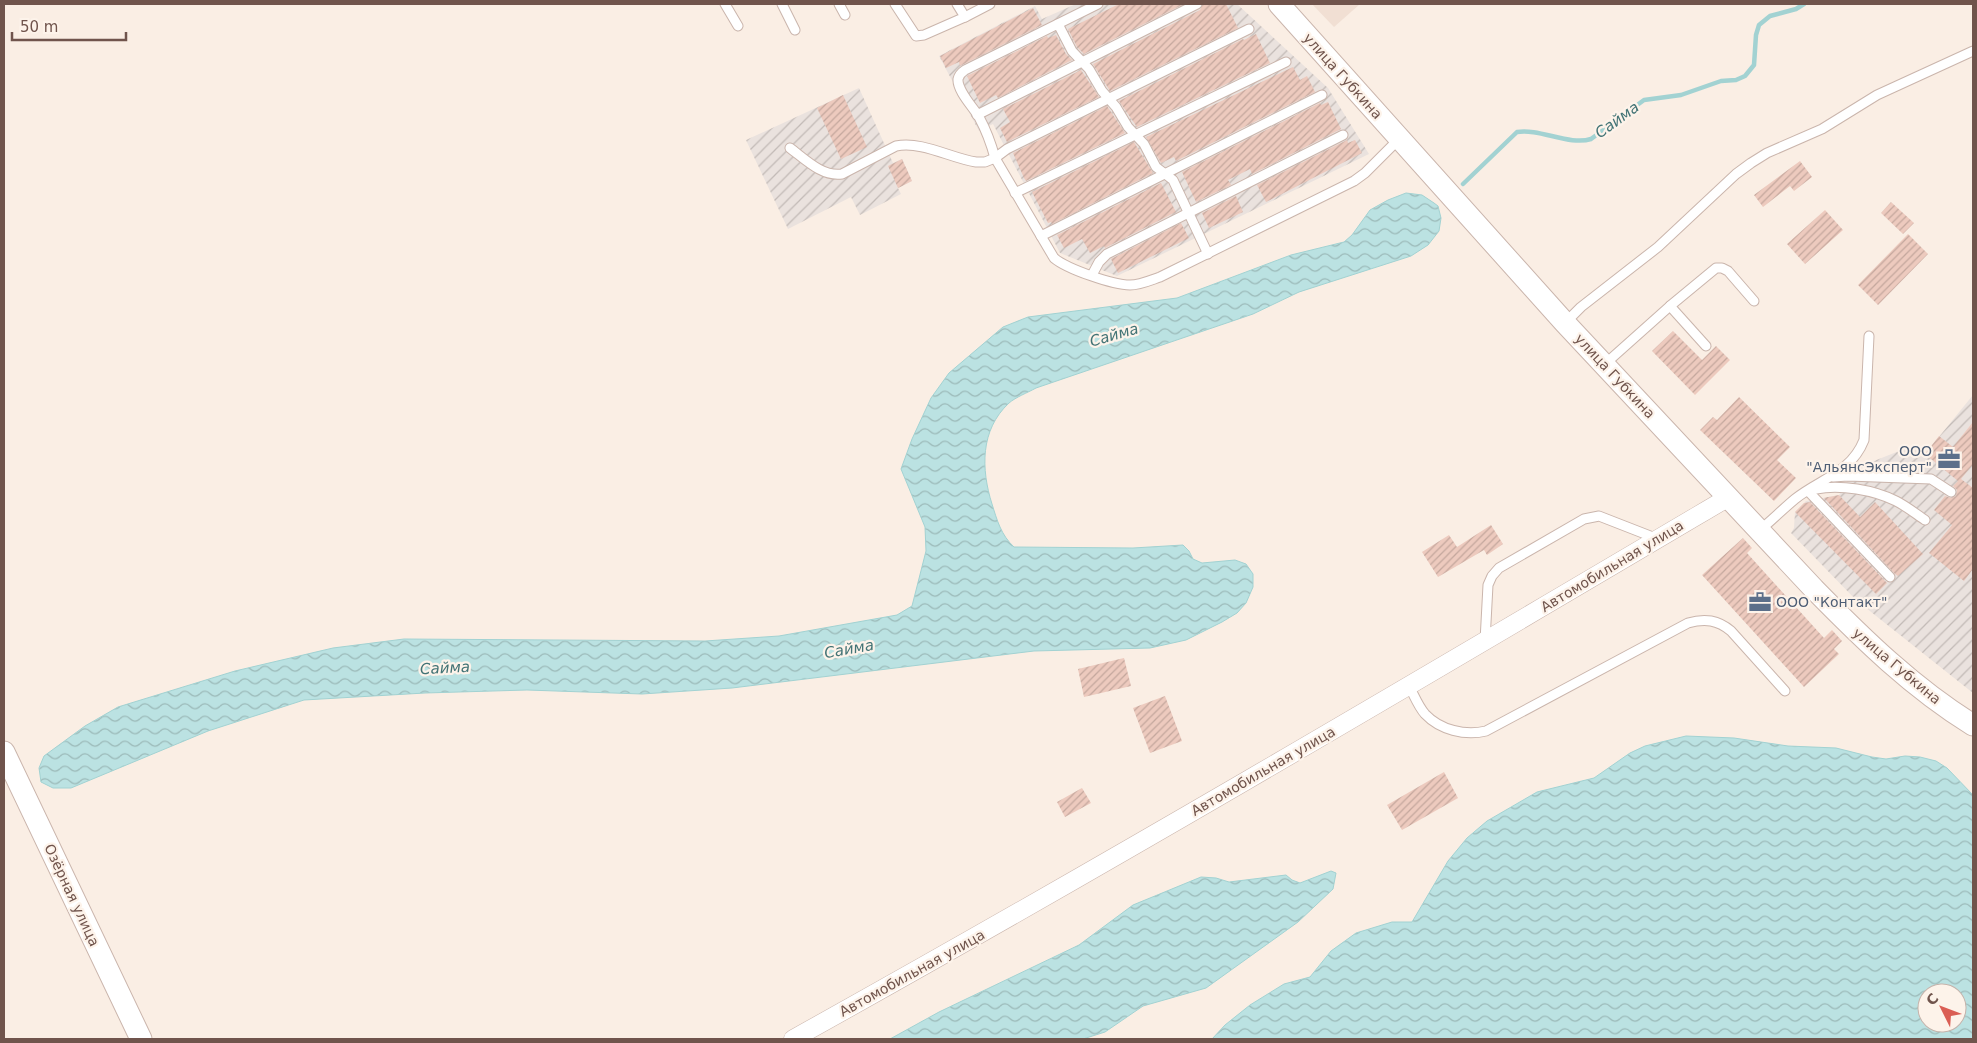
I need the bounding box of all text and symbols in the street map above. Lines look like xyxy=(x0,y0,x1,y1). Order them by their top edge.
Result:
scale bar xyxy=(12,10,126,42)
text: 50 m xyxy=(20,18,58,36)
street label: улица Губкина xyxy=(1300,30,1386,122)
water label: Сайма xyxy=(1592,98,1642,142)
water label: Сайма xyxy=(1088,319,1140,351)
street label: улица Губкина xyxy=(1572,330,1658,422)
place label: ООО "АльянсЭксперт" xyxy=(1806,443,1932,475)
office icon: ООО "АльянсЭксперт" xyxy=(1936,446,1962,472)
street label: Автомобильная улица xyxy=(1538,517,1686,615)
office icon: ООО "Контакт" xyxy=(1747,589,1773,615)
place label: ООО "Контакт" xyxy=(1776,594,1887,610)
street label: улица Губкина xyxy=(1850,625,1944,707)
water label: Сайма xyxy=(823,636,875,662)
water label: Сайма xyxy=(420,658,470,678)
street label: Автомобильная улица xyxy=(1188,723,1338,819)
street label: Озёрная улица xyxy=(41,841,103,949)
street label: Автомобильная улица xyxy=(837,926,987,1020)
north arrow xyxy=(1917,983,1967,1033)
text: С xyxy=(1923,990,1942,1008)

